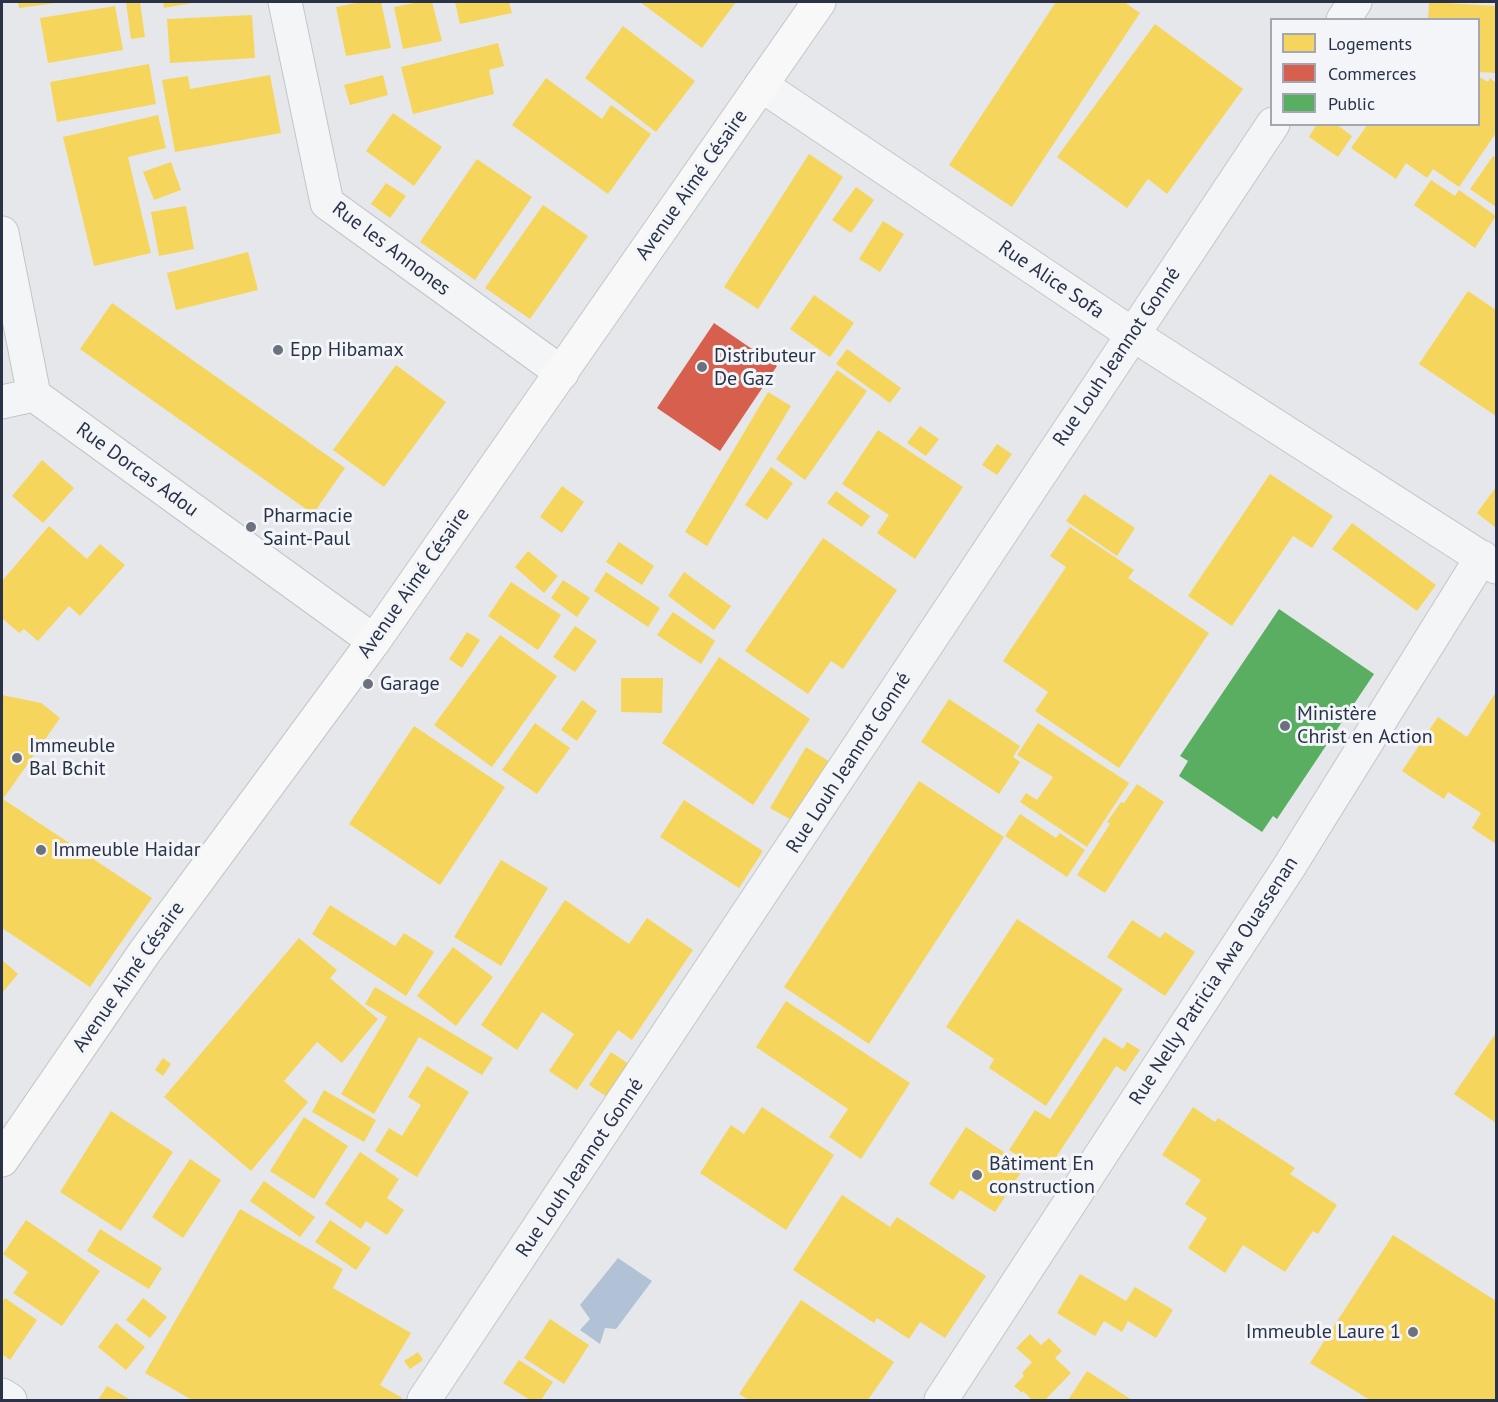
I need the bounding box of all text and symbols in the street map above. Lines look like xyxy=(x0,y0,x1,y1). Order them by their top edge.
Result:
legend xyxy=(1270,18,1480,126)
text: Logements xyxy=(1328,32,1412,55)
text: Commerces xyxy=(1328,62,1416,85)
text: Public xyxy=(1328,92,1375,115)
street label: Avenue Aimé Césaire xyxy=(631,105,753,265)
street label: Rue les Annones xyxy=(327,197,455,301)
street label: Rue Alice Sofa xyxy=(994,236,1108,324)
street label: Rue Louh Jeannot Gonné xyxy=(1048,263,1186,451)
place label: Epp Hibamax xyxy=(290,338,404,362)
marker: Epp Hibamax xyxy=(271,343,285,357)
place label: Distributeur De Gaz xyxy=(714,344,816,391)
marker: Distributeur De Gaz xyxy=(695,360,709,374)
street label: Rue Dorcas Adou xyxy=(71,418,203,522)
street label: Avenue Aimé Césaire xyxy=(353,503,475,663)
place label: Pharmacie Saint-Paul xyxy=(263,504,353,551)
marker: Pharmacie Saint-Paul xyxy=(244,520,258,534)
street label: Rue Louh Jeannot Gonné xyxy=(782,668,916,858)
place label: Garage xyxy=(380,672,440,696)
marker: Garage xyxy=(361,677,375,691)
place label: Ministère Christ en Action xyxy=(1297,702,1433,749)
marker: Ministère Christ en Action xyxy=(1278,719,1292,733)
place label: Immeuble Bal Bchit xyxy=(29,734,115,781)
marker: Immeuble Bal Bchit xyxy=(10,751,24,765)
place label: Immeuble Haidar xyxy=(53,838,201,862)
marker: Immeuble Haidar xyxy=(34,843,48,857)
street label: Rue Nelly Patricia Awa Ouassenan xyxy=(1125,852,1303,1110)
street label: Avenue Aimé Césaire xyxy=(68,897,190,1057)
street label: Rue Louh Jeannot Gonné xyxy=(511,1074,649,1262)
place label: Bâtiment En construction xyxy=(989,1152,1095,1199)
marker: Bâtiment En construction xyxy=(970,1168,984,1182)
place label: Immeuble Laure 1 xyxy=(1246,1320,1401,1344)
marker: Immeuble Laure 1 xyxy=(1406,1325,1420,1339)

